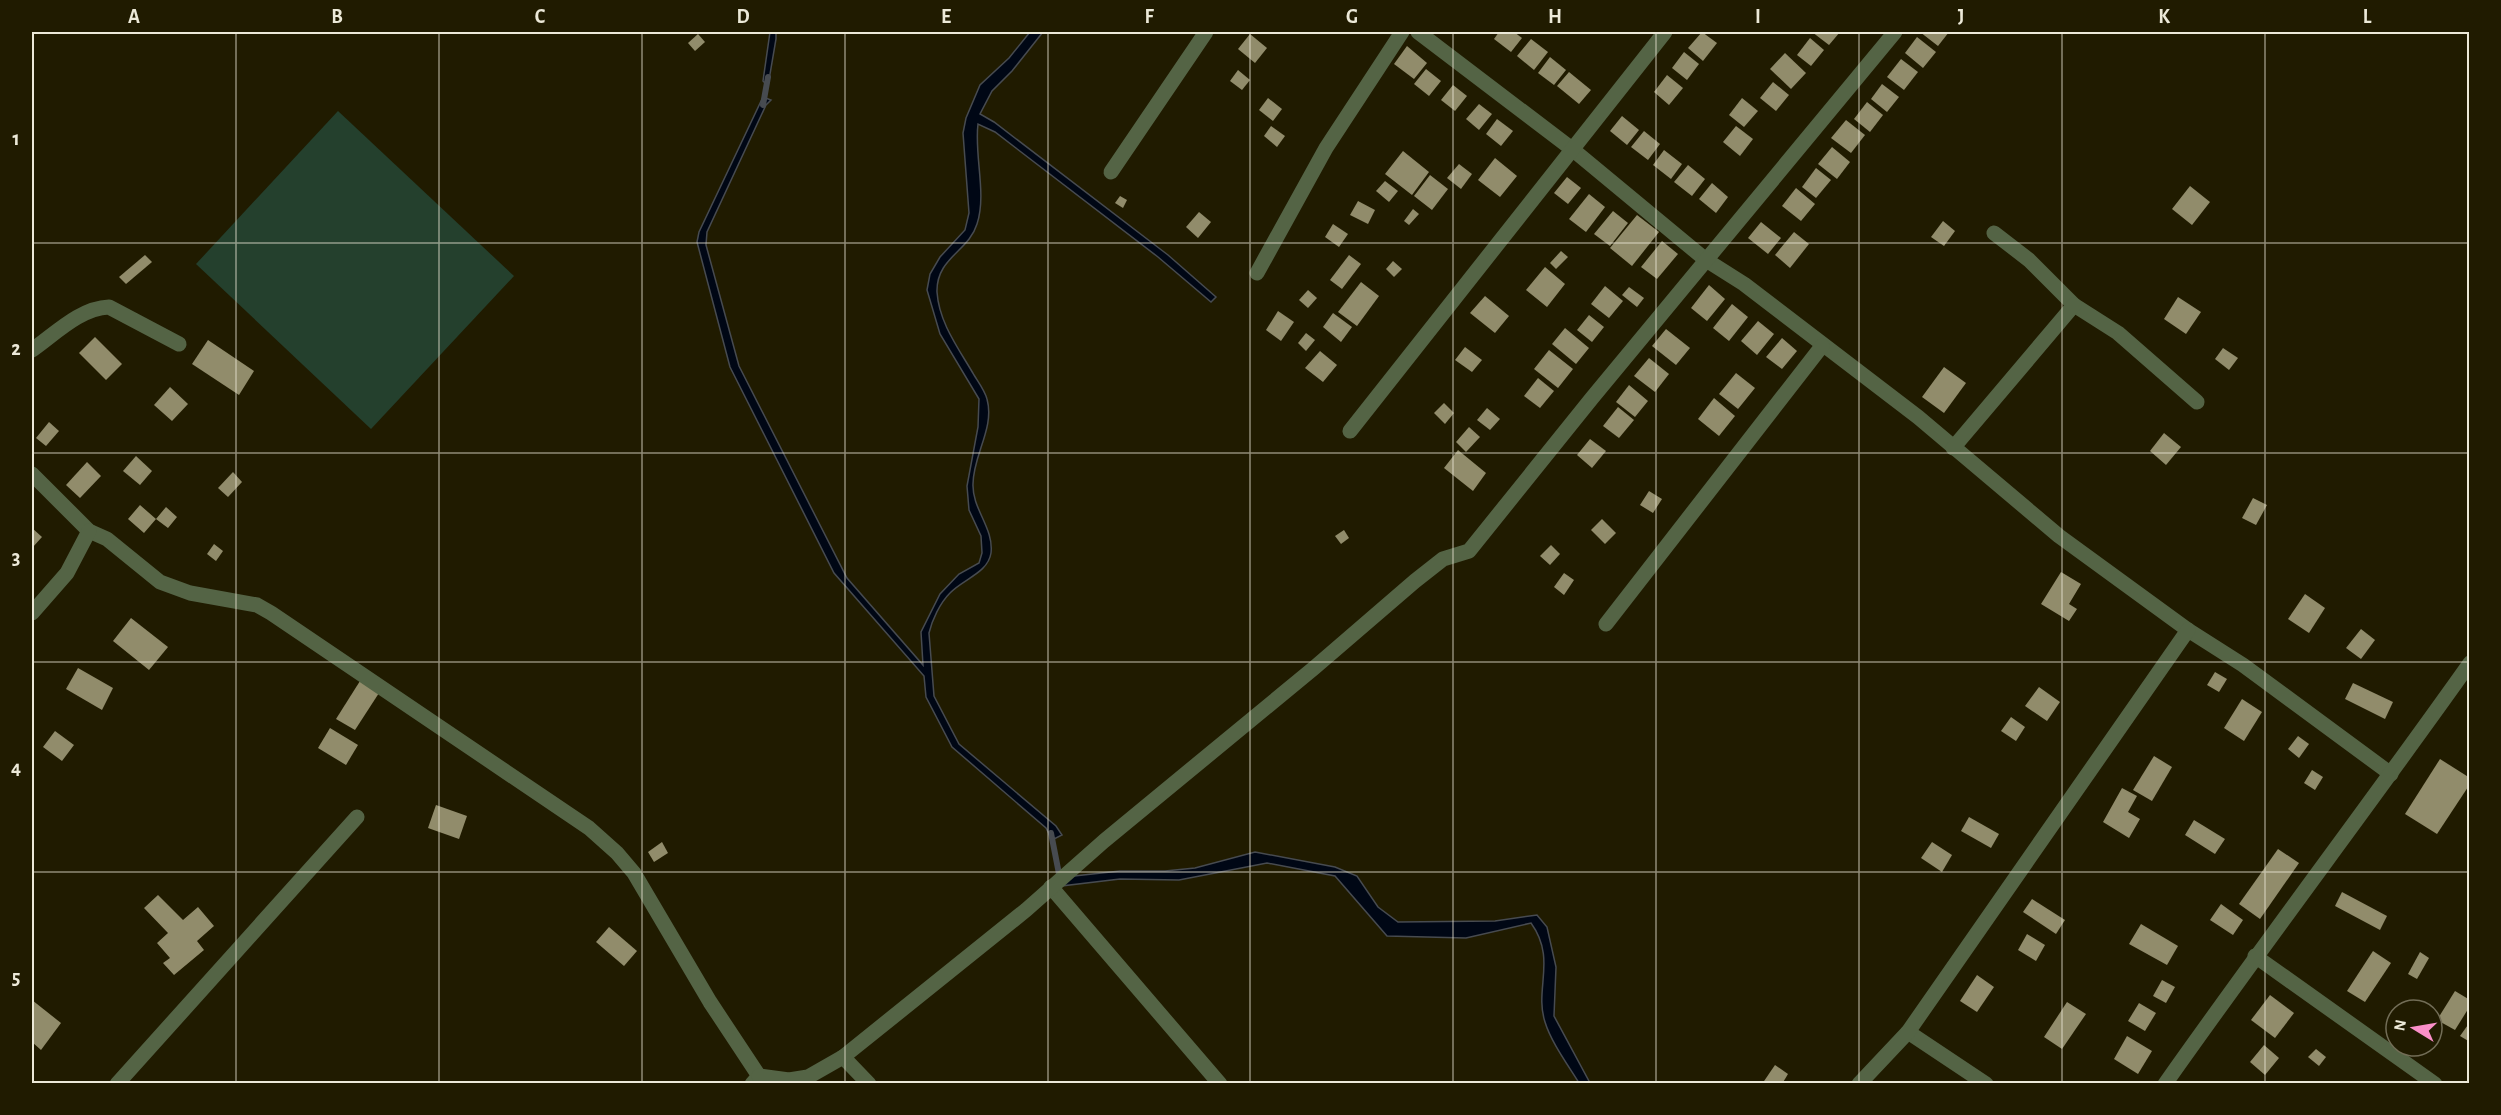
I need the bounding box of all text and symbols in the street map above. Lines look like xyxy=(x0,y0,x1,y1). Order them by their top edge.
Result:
text: A xyxy=(128,7,140,27)
text: B xyxy=(331,7,343,27)
text: C xyxy=(535,7,546,27)
text: D xyxy=(736,7,750,27)
text: E xyxy=(941,7,951,27)
text: F xyxy=(1144,7,1154,27)
text: G xyxy=(1346,7,1358,27)
text: H xyxy=(1548,7,1562,27)
text: I xyxy=(1755,7,1761,27)
text: J xyxy=(1958,7,1964,27)
text: K xyxy=(2158,7,2170,27)
text: L xyxy=(2363,7,2372,27)
text: 1 xyxy=(12,129,20,149)
text: 2 xyxy=(11,339,21,359)
text: 3 xyxy=(12,548,20,568)
text: 4 xyxy=(11,758,21,778)
text: 5 xyxy=(12,968,20,988)
north arrow xyxy=(2384,998,2444,1058)
text: N xyxy=(2391,1018,2409,1032)

